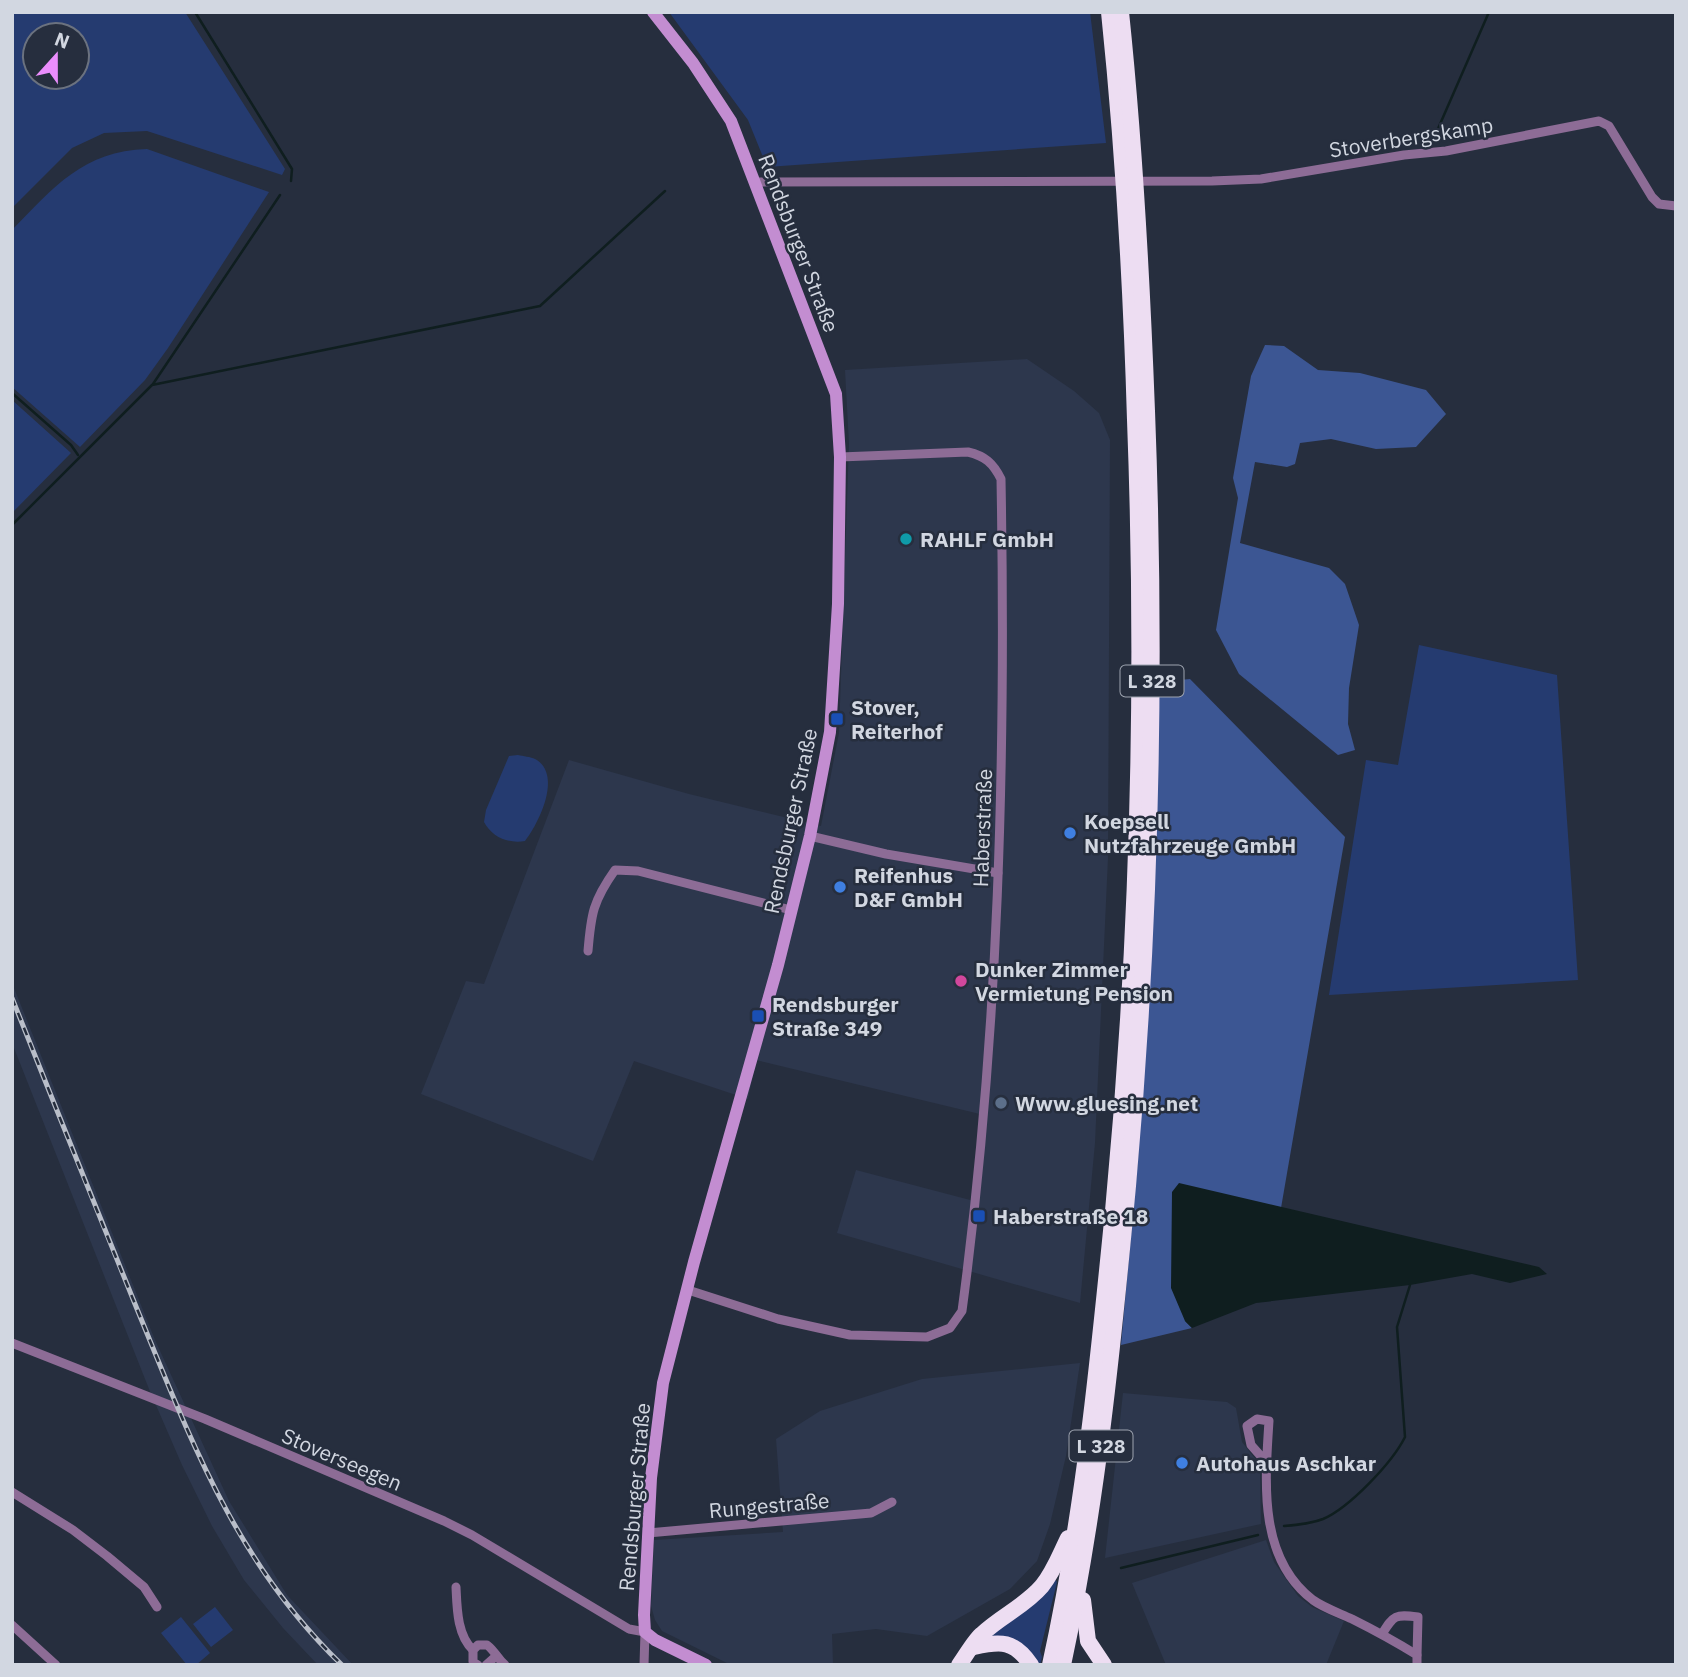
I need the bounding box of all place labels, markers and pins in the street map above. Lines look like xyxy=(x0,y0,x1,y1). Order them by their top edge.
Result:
place label: RAHLF GmbH xyxy=(920,525,1054,553)
marker: RAHLF GmbH xyxy=(898,531,914,547)
place label: Stover, Reiterhof xyxy=(851,693,943,745)
marker: Stover, Reiterhof xyxy=(829,711,845,727)
place label: Koepsell Nutzfahrzeuge GmbH xyxy=(1084,807,1296,859)
marker: Koepsell Nutzfahrzeuge GmbH xyxy=(1062,825,1078,841)
place label: Reifenhus D&F GmbH xyxy=(854,861,963,913)
marker: Reifenhus D&F GmbH xyxy=(832,879,848,895)
place label: Dunker Zimmer Vermietung Pension xyxy=(975,955,1173,1007)
marker: Dunker Zimmer Vermietung Pension xyxy=(953,973,969,989)
place label: Rendsburger Straße 349 xyxy=(772,990,899,1042)
marker: Rendsburger Straße 349 xyxy=(750,1008,766,1024)
place label: Www.gluesing.net xyxy=(1015,1089,1198,1117)
marker: Www.gluesing.net xyxy=(993,1095,1009,1111)
place label: Haberstraße 18 xyxy=(993,1202,1148,1230)
marker: Haberstraße 18 xyxy=(971,1208,987,1224)
place label: Autohaus Aschkar xyxy=(1196,1449,1377,1477)
marker: Autohaus Aschkar xyxy=(1174,1455,1190,1471)

